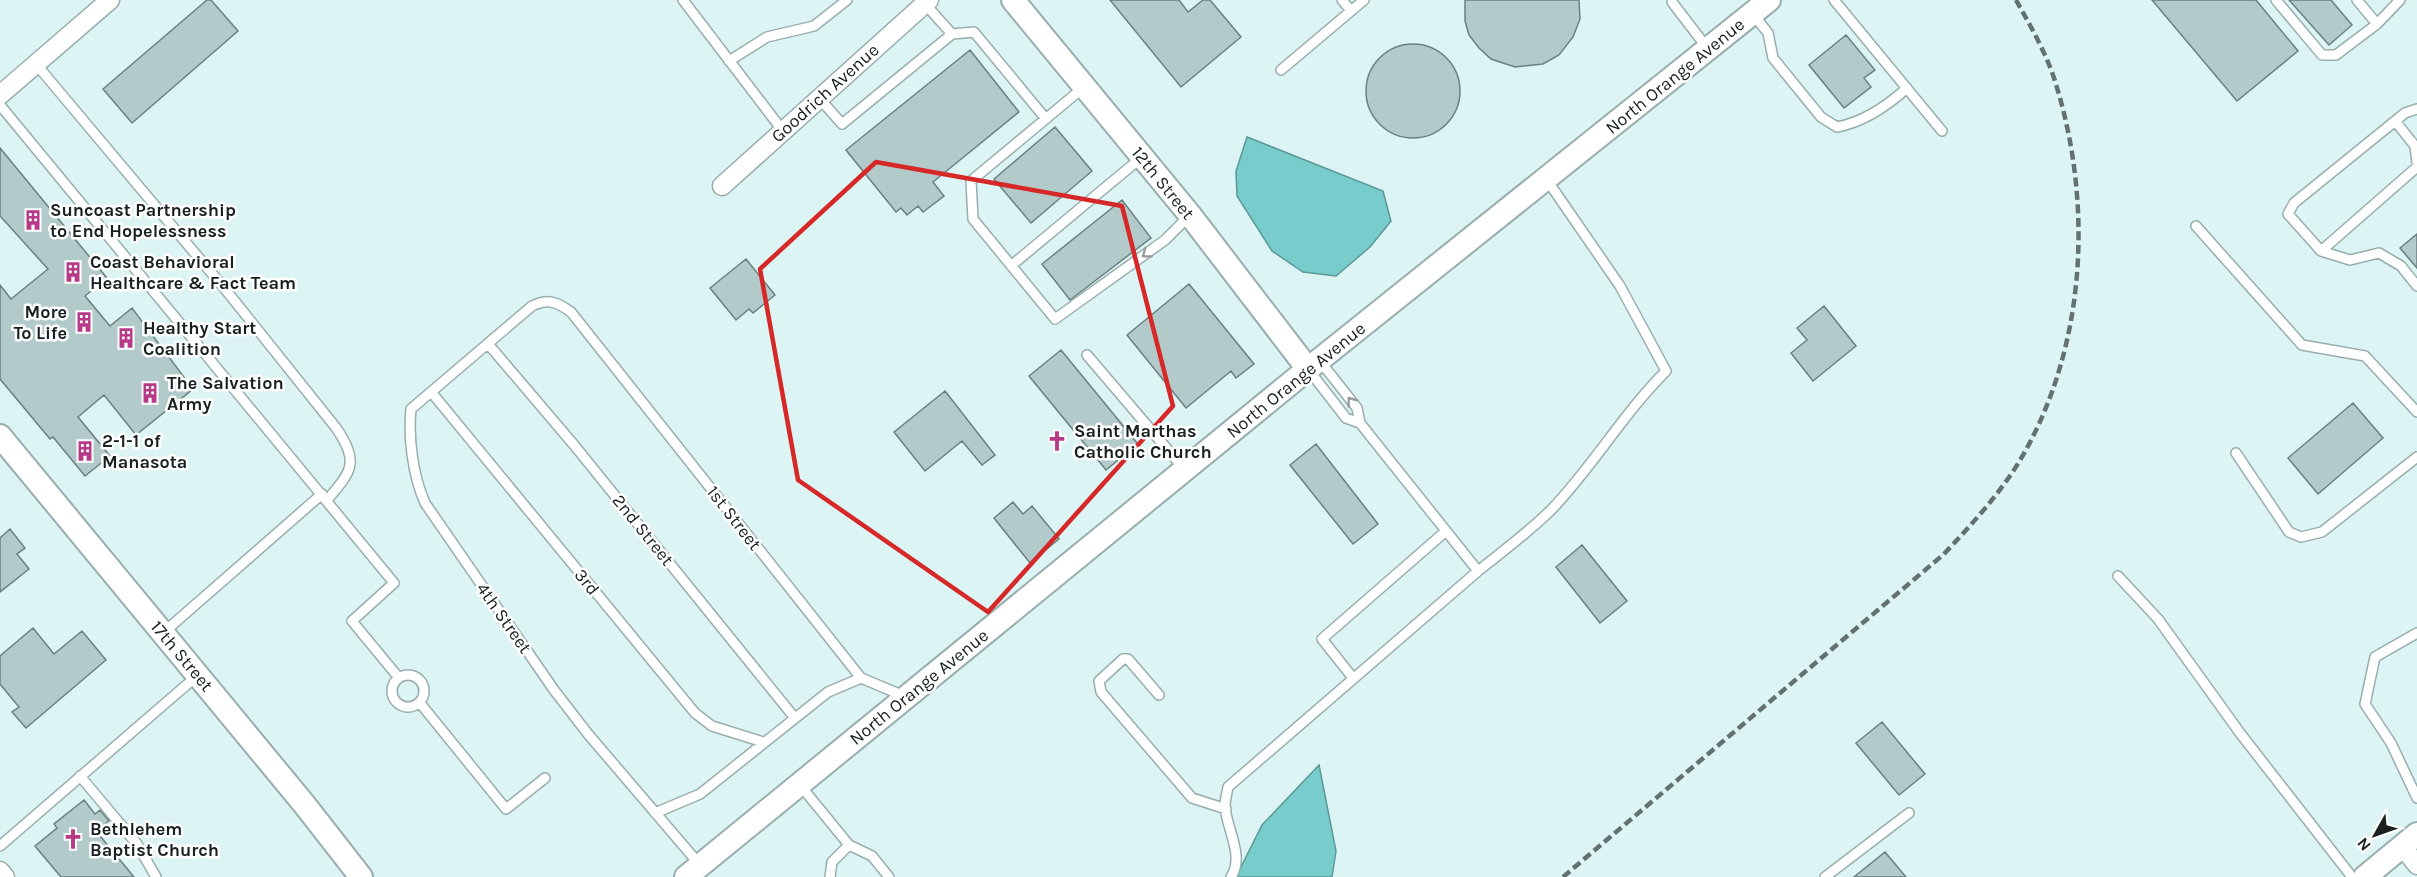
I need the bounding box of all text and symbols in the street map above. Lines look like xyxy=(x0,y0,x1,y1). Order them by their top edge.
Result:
street label: North Orange Avenue xyxy=(1601,13,1749,139)
street label: Goodrich Avenue xyxy=(767,39,883,147)
street label: 12th Street xyxy=(1127,142,1199,224)
place label: Suncoast Partnership to End Hopelessness xyxy=(50,199,236,242)
building icon: Suncoast Partnership to End Hopelessness xyxy=(21,208,45,232)
one-way arrow xyxy=(1141,246,1152,257)
place label: Coast Behavioral Healthcare & Fact Team xyxy=(90,251,296,294)
building icon: Coast Behavioral Healthcare & Fact Team xyxy=(61,260,85,284)
place label: More To Life xyxy=(13,301,67,344)
building icon: More To Life xyxy=(72,310,96,334)
place label: Healthy Start Coalition xyxy=(143,317,256,360)
street label: North Orange Avenue xyxy=(1222,317,1370,443)
building icon: Healthy Start Coalition xyxy=(114,326,138,350)
place label: The Salvation Army xyxy=(167,372,284,415)
building icon: The Salvation Army xyxy=(138,381,162,405)
one-way arrow xyxy=(1348,397,1359,408)
place label: Saint Marthas Catholic Church xyxy=(1074,420,1212,463)
church icon: Saint Marthas Catholic Church xyxy=(1045,429,1069,453)
place label: 2-1-1 of Manasota xyxy=(102,430,187,473)
building icon: 2-1-1 of Manasota xyxy=(73,439,97,463)
street label: 1st Street xyxy=(702,481,766,555)
street label: 2nd Street xyxy=(607,490,679,570)
street label: 3rd xyxy=(570,564,604,600)
street label: 4th Street xyxy=(472,578,536,658)
street label: 17th Street xyxy=(146,616,218,696)
street label: North Orange Avenue xyxy=(845,624,993,750)
north arrow xyxy=(2345,805,2405,865)
place label: Bethlehem Baptist Church xyxy=(90,818,219,861)
church icon: Bethlehem Baptist Church xyxy=(61,827,85,851)
text: N xyxy=(2353,834,2375,855)

